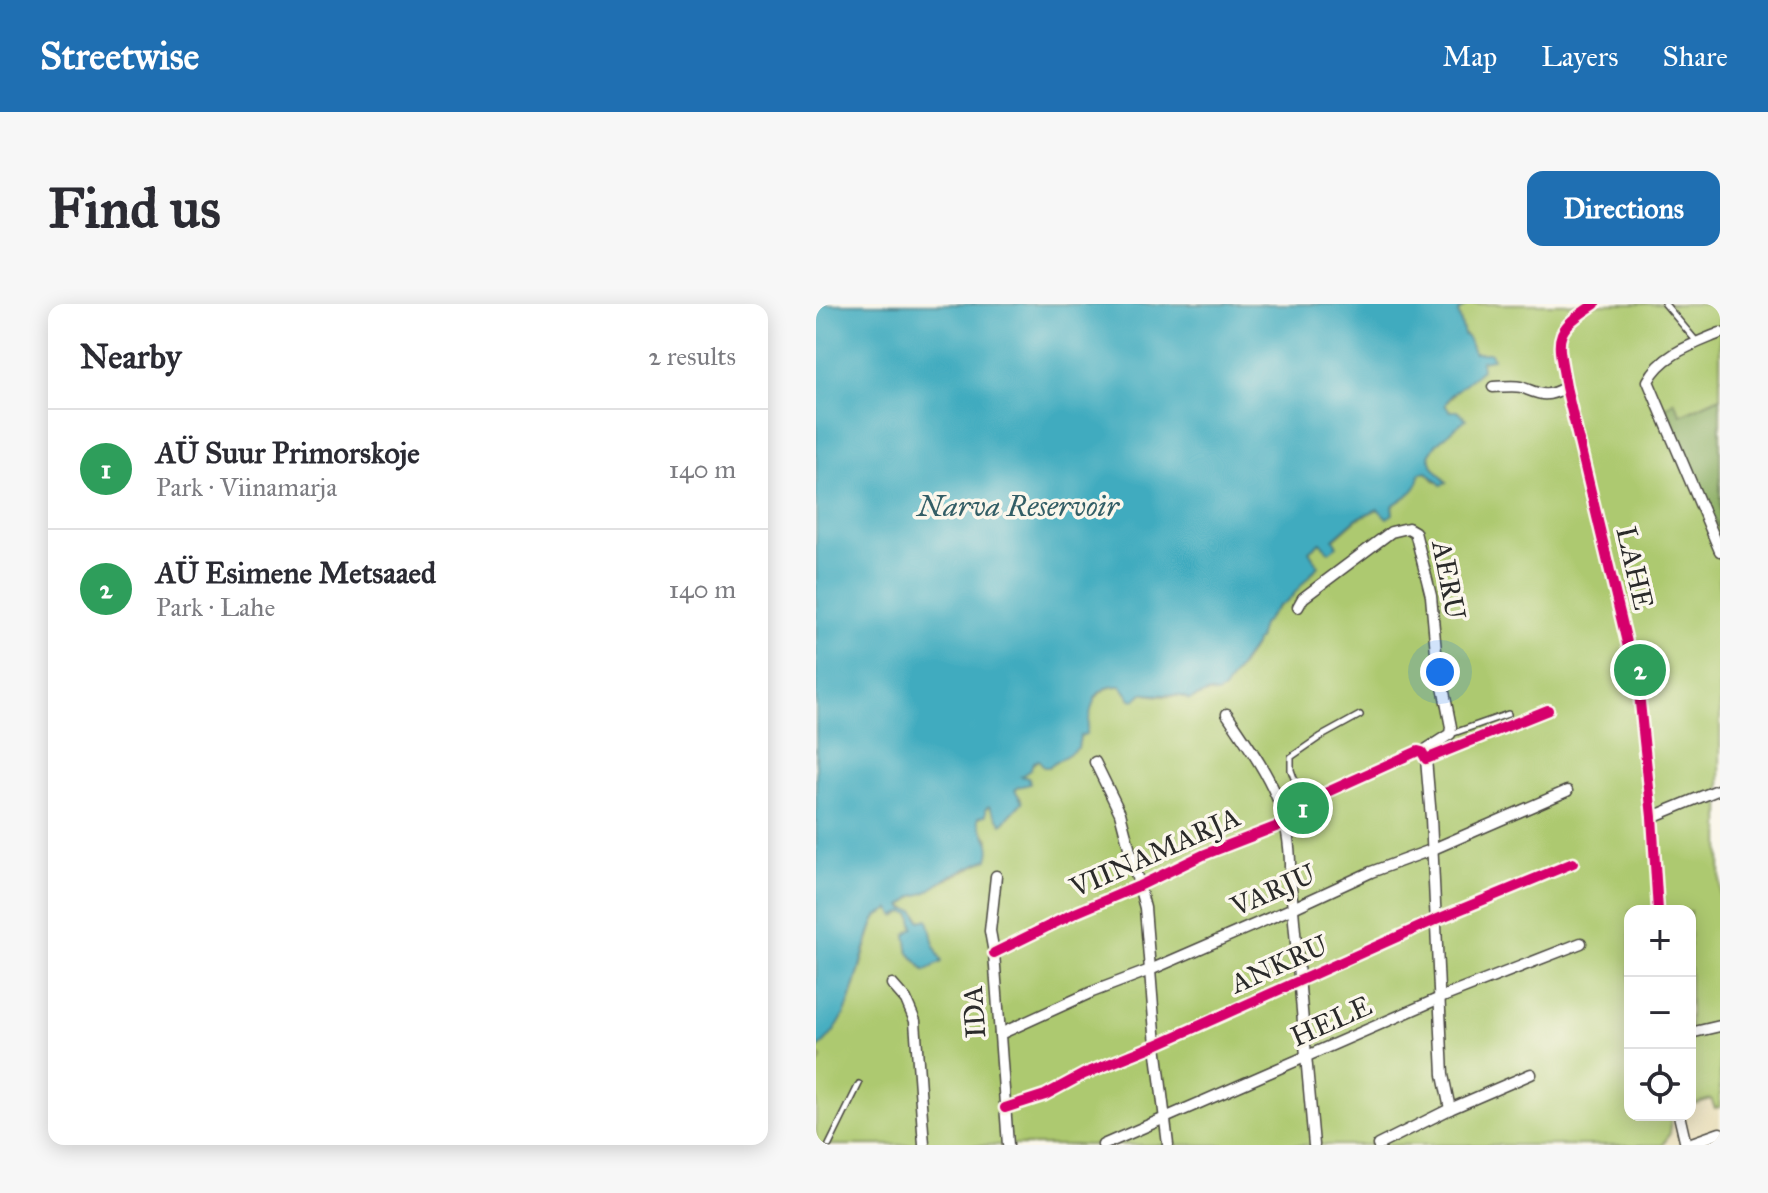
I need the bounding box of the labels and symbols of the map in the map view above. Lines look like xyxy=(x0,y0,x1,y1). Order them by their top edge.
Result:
water label: Narva Reservoir xyxy=(915,488,1120,524)
street label: LAHE xyxy=(1608,523,1662,613)
street label: AERU xyxy=(1424,537,1474,623)
pin: 2 xyxy=(1614,640,1666,700)
your location xyxy=(1420,652,1460,692)
pin: 1 xyxy=(1277,778,1329,838)
street label: VIINAMARJA xyxy=(1064,799,1246,906)
street label: VARJU xyxy=(1224,856,1322,925)
street label: ANKRU xyxy=(1224,927,1334,1001)
street label: IDA xyxy=(955,984,993,1039)
street label: HELE xyxy=(1285,988,1377,1054)

